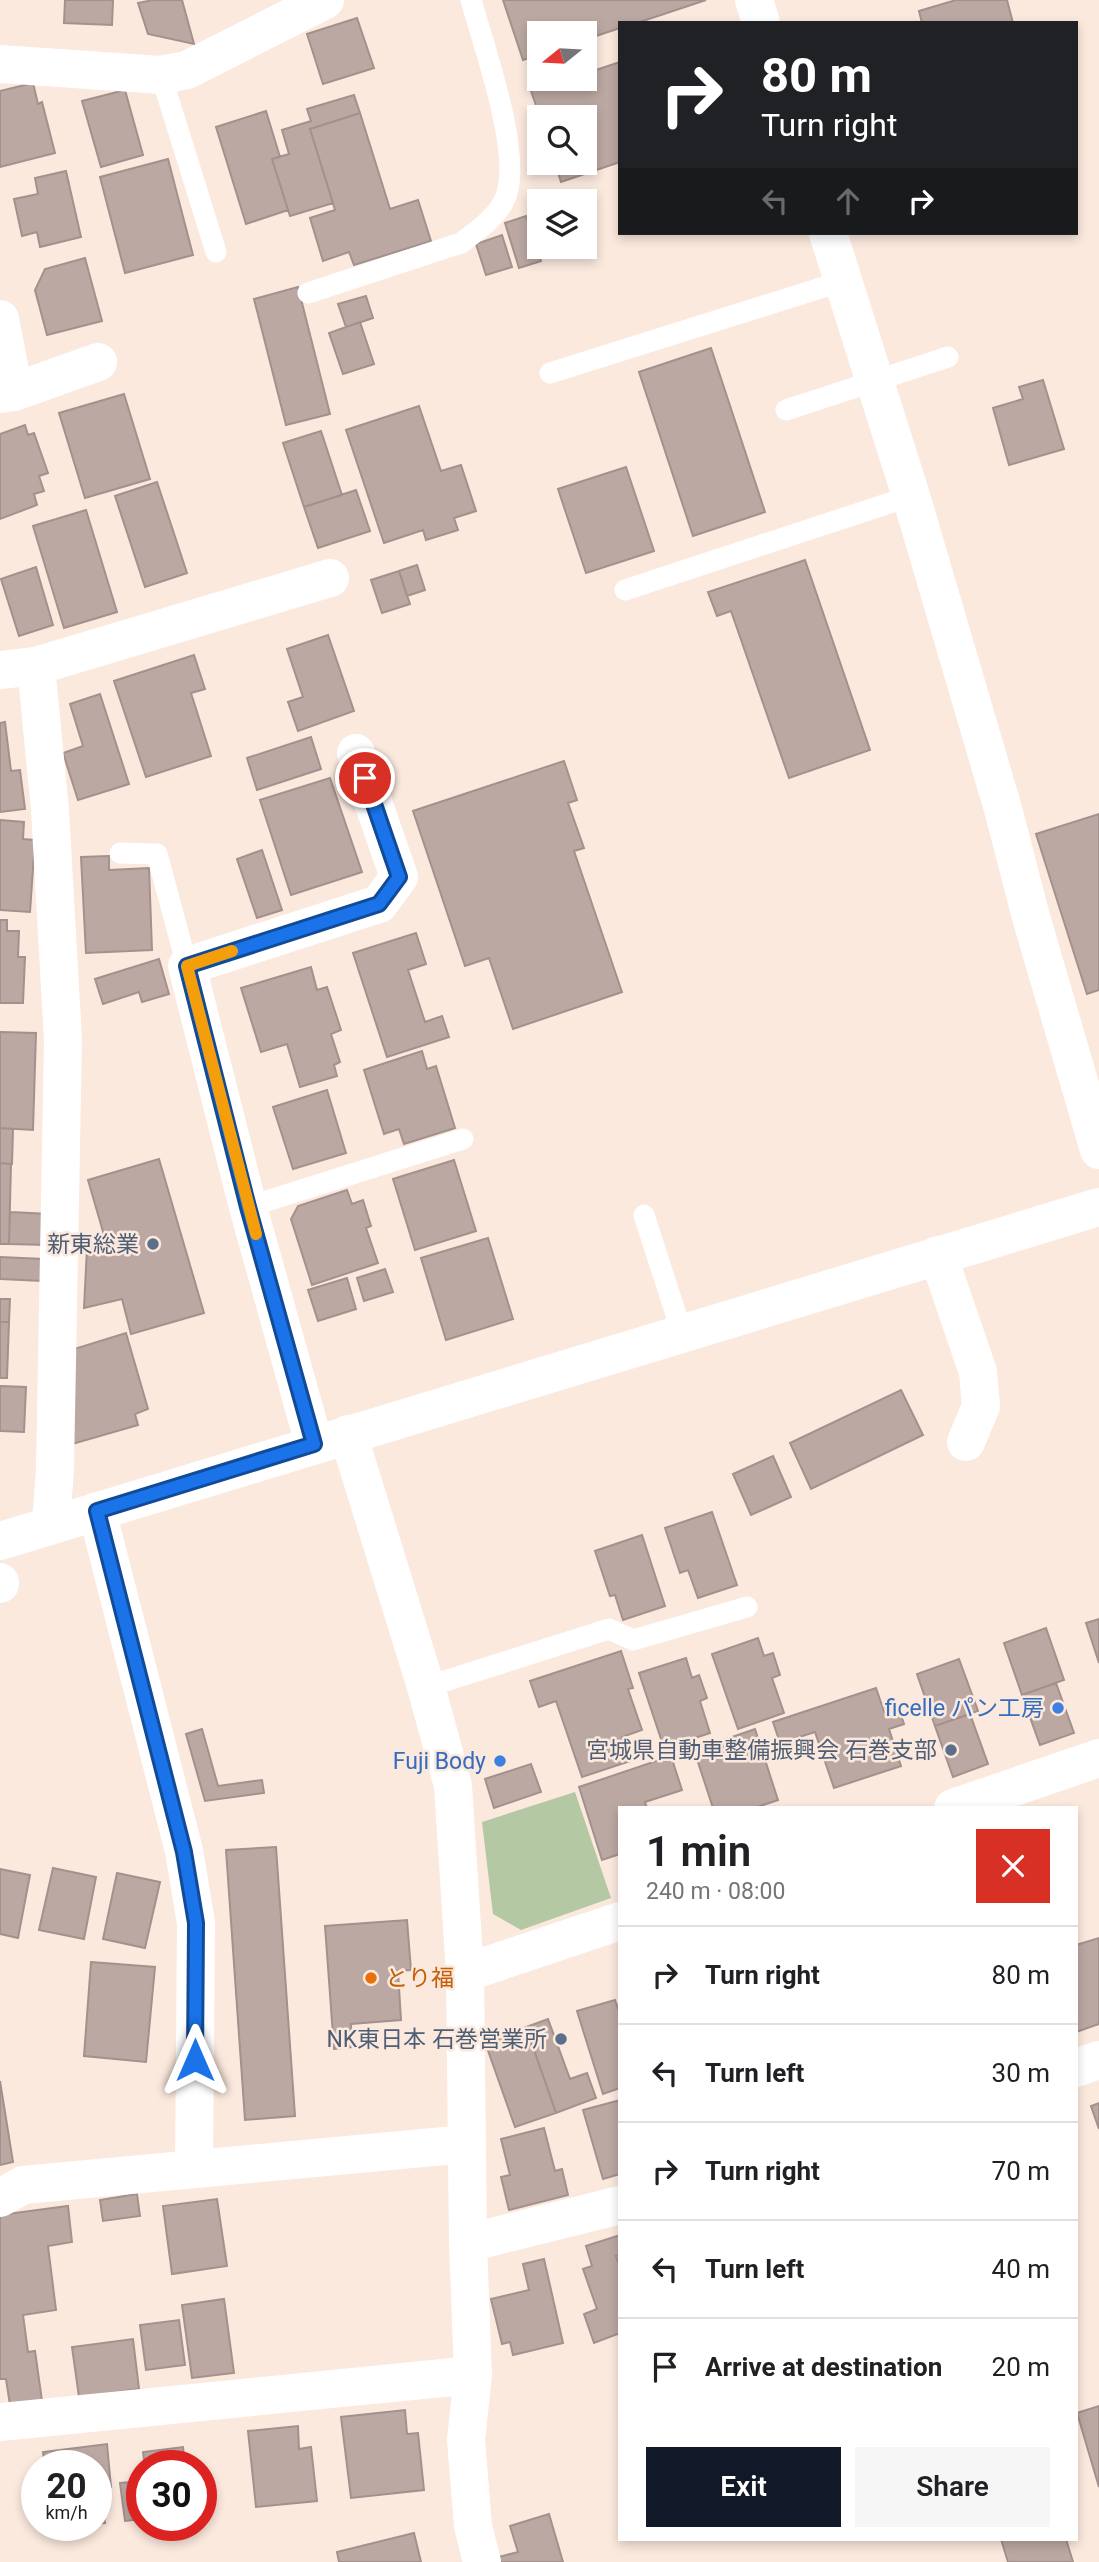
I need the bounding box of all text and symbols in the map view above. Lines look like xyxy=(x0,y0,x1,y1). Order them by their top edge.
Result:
north arrow xyxy=(527,21,597,91)
map controls xyxy=(527,21,597,259)
text: 80 m xyxy=(761,47,872,104)
icon: right xyxy=(646,49,737,140)
button: search xyxy=(527,105,597,175)
text: Turn right xyxy=(761,106,897,144)
icon: left xyxy=(756,182,794,220)
icon: ahead xyxy=(829,182,867,220)
icon: right xyxy=(902,182,940,220)
button: layers xyxy=(527,189,597,259)
pin xyxy=(335,748,395,808)
icon: arrive xyxy=(346,759,384,797)
place label: 新東総業 xyxy=(47,1231,139,1258)
marker: 新東総業 xyxy=(145,1236,161,1252)
place label: ficelle パン工房 xyxy=(885,1695,1044,1722)
marker: ficelle パン工房 xyxy=(1050,1700,1066,1716)
place label: 宮城県自動車整備振興会 石巻支部 xyxy=(586,1737,937,1764)
marker: 宮城県自動車整備振興会 石巻支部 xyxy=(943,1742,959,1758)
place label: Fuji Body xyxy=(393,1748,486,1775)
marker: Fuji Body xyxy=(492,1753,508,1769)
text: 1 min xyxy=(646,1827,751,1876)
button: close xyxy=(976,1829,1050,1903)
text: 240 m · 08:00 xyxy=(646,1878,785,1905)
icon: right xyxy=(646,1956,684,1994)
text: Turn right xyxy=(705,1960,820,1990)
text: 80 m xyxy=(992,1960,1050,1990)
place label: とり福 xyxy=(385,1965,454,1992)
marker: とり福 xyxy=(363,1970,379,1986)
position arrow xyxy=(158,2023,232,2097)
place label: NK東日本 石巻営業所 xyxy=(326,2026,547,2053)
marker: NK東日本 石巻営業所 xyxy=(553,2031,569,2047)
icon: left xyxy=(646,2054,684,2092)
text: Turn left xyxy=(705,2058,804,2088)
text: 30 m xyxy=(992,2058,1050,2088)
icon: right xyxy=(646,2152,684,2190)
text: Turn right xyxy=(705,2156,820,2186)
text: 70 m xyxy=(992,2156,1050,2186)
icon: left xyxy=(646,2250,684,2288)
text: Turn left xyxy=(705,2254,804,2284)
text: 40 m xyxy=(992,2254,1050,2284)
icon: arrive xyxy=(646,2348,684,2386)
text: Arrive at destination xyxy=(705,2352,942,2382)
text: 20 m xyxy=(992,2352,1050,2382)
button: Exit xyxy=(646,2447,841,2527)
button: Share xyxy=(855,2447,1050,2527)
speed limit sign: 30 xyxy=(126,2450,217,2541)
text: 20 xyxy=(46,2466,87,2507)
text: km/h xyxy=(45,2502,88,2523)

